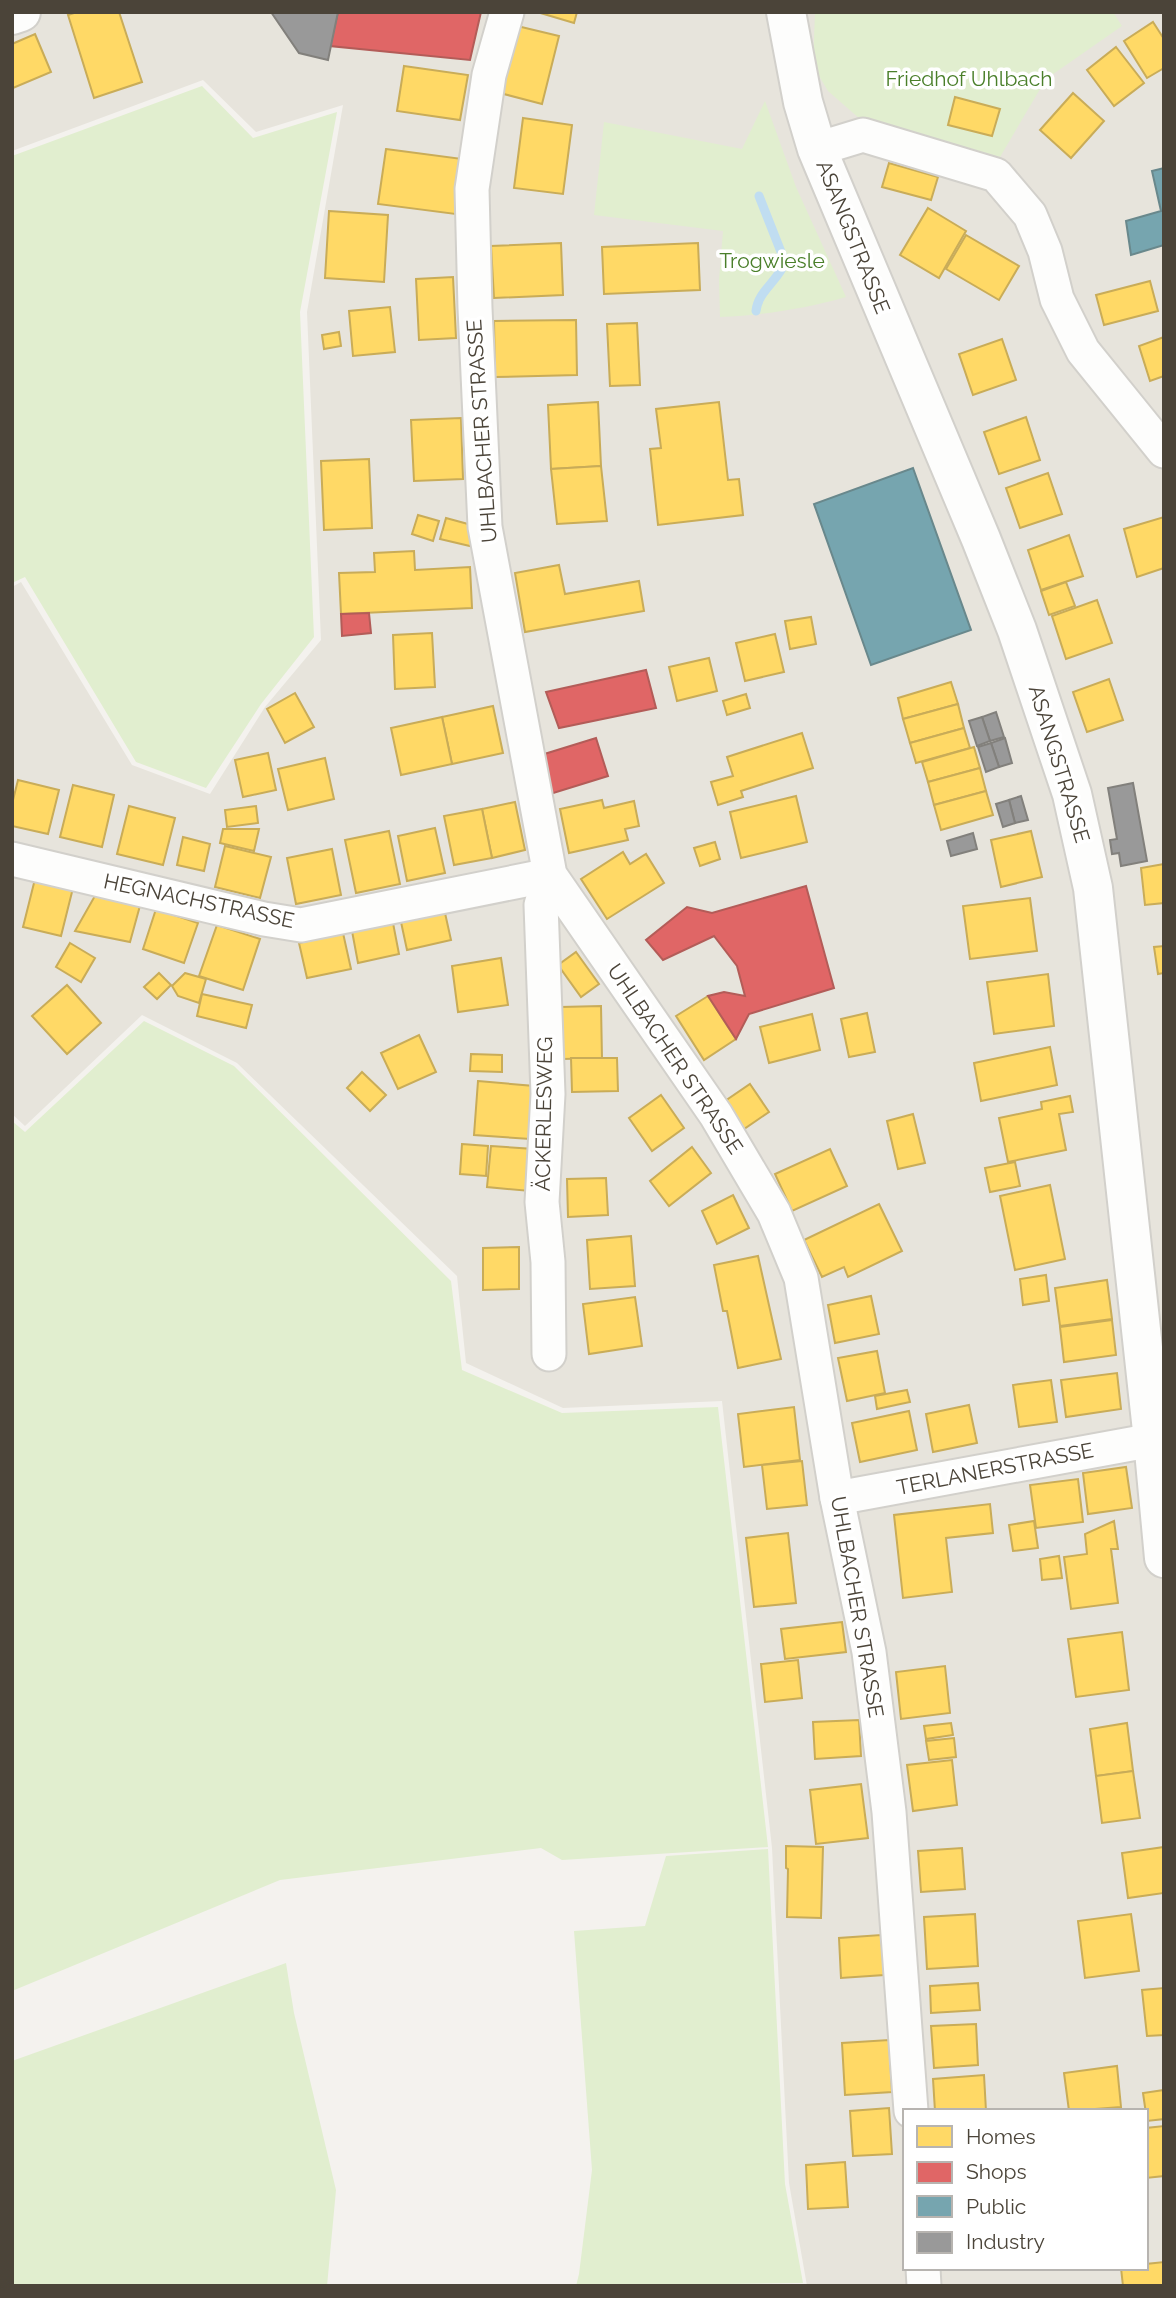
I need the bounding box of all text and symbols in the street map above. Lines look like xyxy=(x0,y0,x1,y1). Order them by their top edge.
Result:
park label: Friedhof Uhlbach xyxy=(885,66,1053,91)
street label: ASANGSTRASSE xyxy=(811,156,896,317)
park label: Trogwiesle xyxy=(719,248,825,273)
street label: UHLBACHER STRASSE xyxy=(461,318,502,544)
street label: ASANGSTRASSE xyxy=(1024,682,1095,846)
street label: HEGNACHSTRASSE xyxy=(102,868,297,933)
street label: UHLBACHER STRASSE xyxy=(602,959,748,1159)
street label: ÄCKERLESWEG xyxy=(530,1036,557,1192)
street label: TERLANERSTRASSE xyxy=(894,1437,1095,1500)
street label: UHLBACHER STRASSE xyxy=(826,1494,889,1719)
legend xyxy=(903,2109,1148,2270)
text: Homes xyxy=(966,2124,1036,2149)
text: Shops xyxy=(966,2159,1027,2184)
text: Public xyxy=(966,2194,1026,2219)
text: Industry xyxy=(966,2229,1045,2254)

